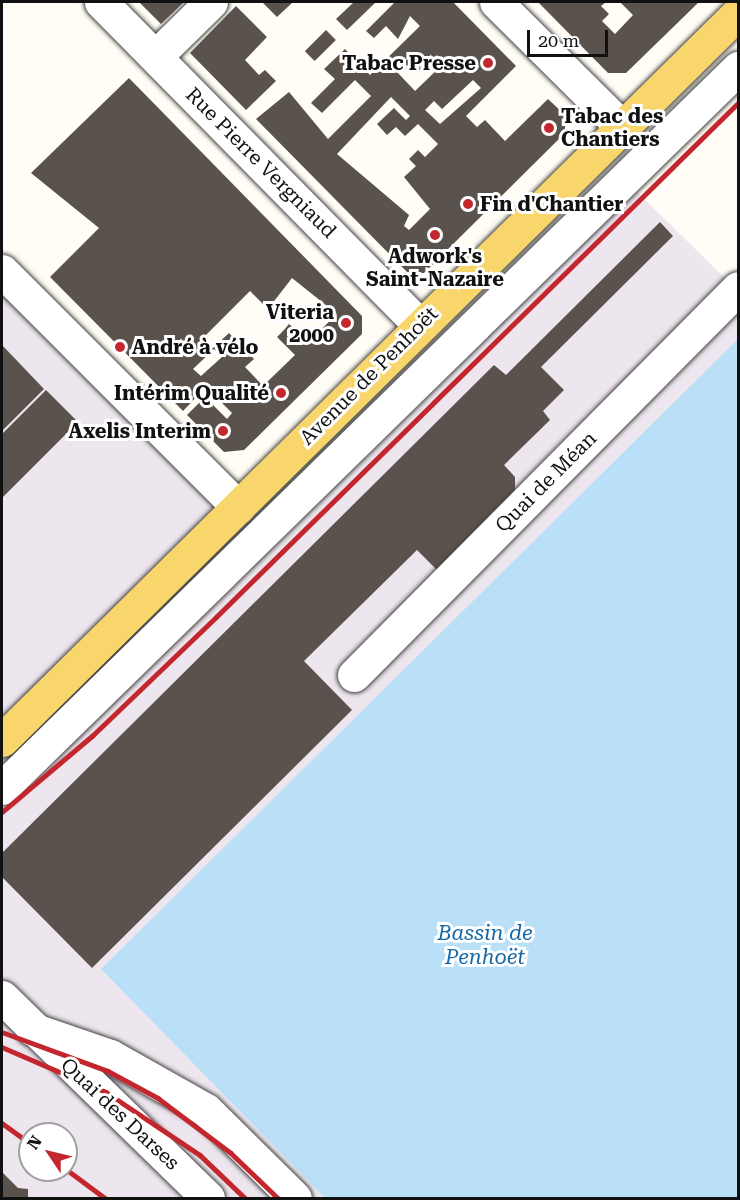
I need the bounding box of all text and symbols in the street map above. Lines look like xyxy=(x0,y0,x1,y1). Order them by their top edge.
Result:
scale bar xyxy=(530,18,611,56)
text: 20 m xyxy=(538,30,579,51)
place label: Tabac Presse xyxy=(342,51,476,75)
marker: Tabac Presse xyxy=(481,56,495,70)
street label: Rue Pierre Vergniaud xyxy=(181,83,341,243)
place label: Tabac des Chantiers xyxy=(561,104,663,151)
marker: Tabac des Chantiers xyxy=(542,121,556,135)
place label: Fin d'Chantier xyxy=(480,192,623,216)
marker: Fin d'Chantier xyxy=(461,197,475,211)
marker: Adwork's Saint-Nazaire xyxy=(428,228,442,242)
place label: Adwork's Saint-Nazaire xyxy=(366,244,504,291)
place label: Viteria 2000 xyxy=(266,300,334,347)
street label: Avenue de Penhoët xyxy=(295,302,443,450)
marker: Viteria 2000 xyxy=(339,316,353,330)
place label: André à vélo xyxy=(132,335,258,359)
marker: André à vélo xyxy=(113,340,127,354)
place label: Intérim Qualité xyxy=(114,381,269,405)
marker: Intérim Qualité xyxy=(274,386,288,400)
place label: Axelis Interim xyxy=(69,419,211,443)
marker: Axelis Interim xyxy=(216,424,230,438)
street label: Quai de Méan xyxy=(490,426,602,538)
water label: Bassin de Penhoët xyxy=(437,920,533,970)
street label: Quai des Darses xyxy=(56,1053,184,1175)
north arrow xyxy=(18,1122,78,1182)
text: N xyxy=(23,1132,46,1153)

